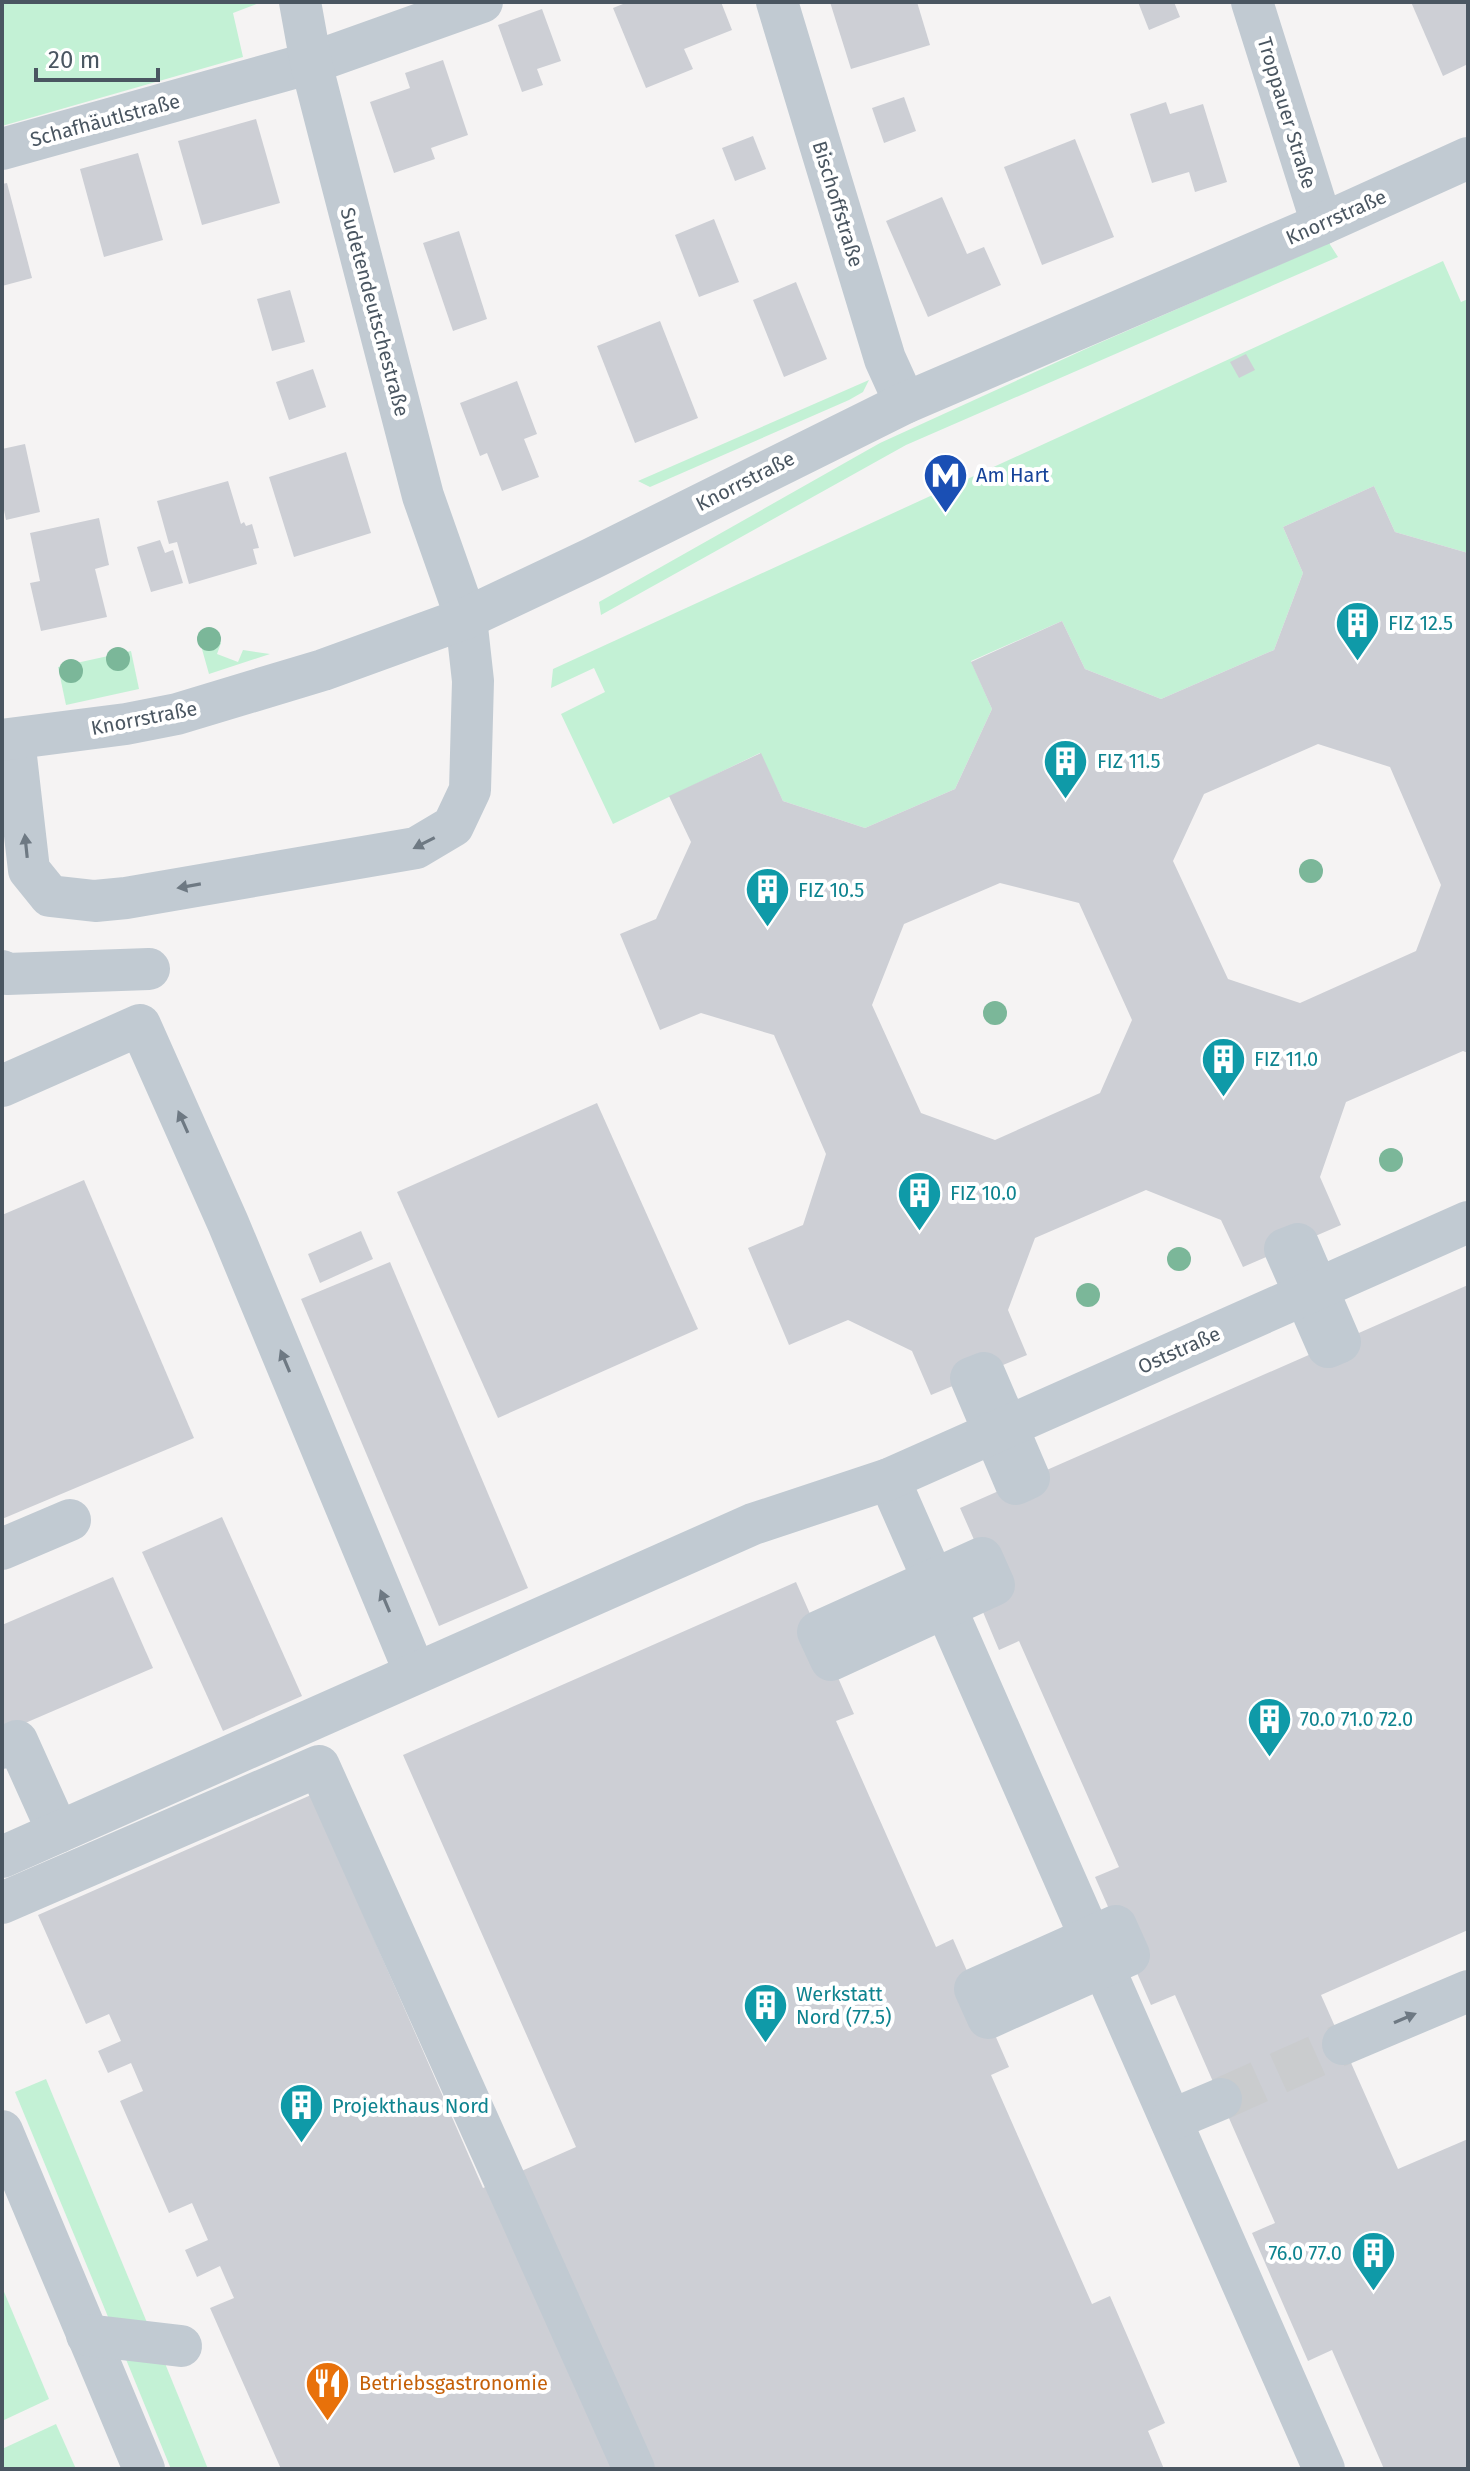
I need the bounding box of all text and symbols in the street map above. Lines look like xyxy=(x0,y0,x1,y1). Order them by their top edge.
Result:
scale bar xyxy=(36,32,158,82)
street label: Troppauer Straße xyxy=(1253,34,1321,192)
text: 20 m xyxy=(48,46,100,74)
street label: Schafhäutlstraße xyxy=(27,88,183,152)
street label: Bischoffstraße xyxy=(807,138,869,270)
street label: Knorrstraße xyxy=(1282,184,1390,250)
street label: Sudetendeutschestraße xyxy=(336,205,414,419)
street label: Knorrstraße xyxy=(692,446,798,516)
metro station icon: Am Hart xyxy=(921,451,969,514)
place label: Am Hart xyxy=(976,463,1050,487)
building icon: FIZ 12.5 xyxy=(1333,599,1381,662)
place label: FIZ 12.5 xyxy=(1388,611,1453,635)
street label: Knorrstraße xyxy=(89,696,199,740)
building icon: FIZ 11.5 xyxy=(1042,737,1090,800)
place label: FIZ 11.5 xyxy=(1097,749,1161,773)
one-way arrow xyxy=(20,833,33,858)
one-way arrow xyxy=(413,835,435,849)
building icon: FIZ 10.5 xyxy=(743,866,791,929)
place label: FIZ 10.5 xyxy=(798,878,864,902)
one-way arrow xyxy=(176,881,201,893)
building icon: FIZ 11.0 xyxy=(1199,1035,1247,1098)
place label: FIZ 11.0 xyxy=(1254,1047,1318,1071)
one-way arrow xyxy=(176,1110,190,1134)
building icon: FIZ 10.0 xyxy=(895,1169,943,1232)
place label: FIZ 10.0 xyxy=(950,1181,1017,1205)
street label: Oststraße xyxy=(1134,1321,1224,1379)
one-way arrow xyxy=(279,1349,292,1373)
one-way arrow xyxy=(379,1589,392,1613)
building icon: 70.0 71.0 72.0 xyxy=(1245,1695,1293,1758)
place label: 70.0 71.0 72.0 xyxy=(1300,1707,1413,1731)
building icon: Werkstatt Nord (77.5) xyxy=(741,1982,789,2045)
place label: Werkstatt Nord (77.5) xyxy=(796,1982,891,2029)
one-way arrow xyxy=(1393,2011,1417,2024)
building icon: Projekthaus Nord xyxy=(277,2082,325,2145)
place label: Projekthaus Nord xyxy=(332,2094,489,2118)
building icon: 76.0 77.0 xyxy=(1349,2229,1397,2292)
place label: 76.0 77.0 xyxy=(1268,2241,1342,2265)
restaurant icon: Betriebsgastronomie xyxy=(304,2359,352,2422)
place label: Betriebsgastronomie xyxy=(359,2371,548,2395)

